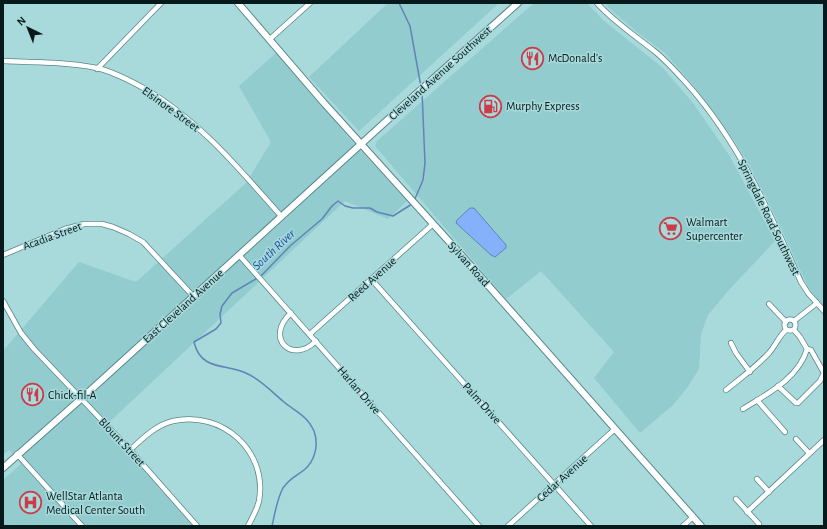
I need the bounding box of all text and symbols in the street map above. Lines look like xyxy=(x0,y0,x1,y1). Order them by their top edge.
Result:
north arrow xyxy=(8,8,48,48)
text: N xyxy=(15,14,28,28)
street label: Cleveland Avenue Southwest xyxy=(386,24,494,122)
restaurant icon: McDonald's xyxy=(519,45,545,71)
place label: McDonald's xyxy=(548,52,602,64)
street label: Elsinore Street xyxy=(140,84,202,134)
fuel station icon: Murphy Express xyxy=(478,93,504,119)
place label: Murphy Express xyxy=(506,100,580,113)
street label: Springdale Road Southwest xyxy=(736,157,802,277)
supermarket icon: Walmart Supercenter xyxy=(657,216,683,242)
place label: Walmart Supercenter xyxy=(686,216,743,242)
street label: Acadia Street xyxy=(21,220,83,252)
water label: South River xyxy=(250,227,298,273)
street label: Sylvan Road xyxy=(445,239,492,289)
street label: Reed Avenue xyxy=(346,254,398,304)
street label: East Cleveland Avenue xyxy=(140,267,226,345)
street label: Harlan Drive xyxy=(335,364,383,416)
street label: Palm Drive xyxy=(460,380,504,426)
restaurant icon: Chick-fil-A xyxy=(19,382,45,408)
place label: Chick-fil-A xyxy=(48,389,97,401)
street label: Blount Street xyxy=(97,415,147,469)
street label: Cedar Avenue xyxy=(534,452,590,504)
hospital icon: WellStar Atlanta Medical Center South xyxy=(17,490,43,516)
place label: WellStar Atlanta Medical Center South xyxy=(46,490,145,516)

